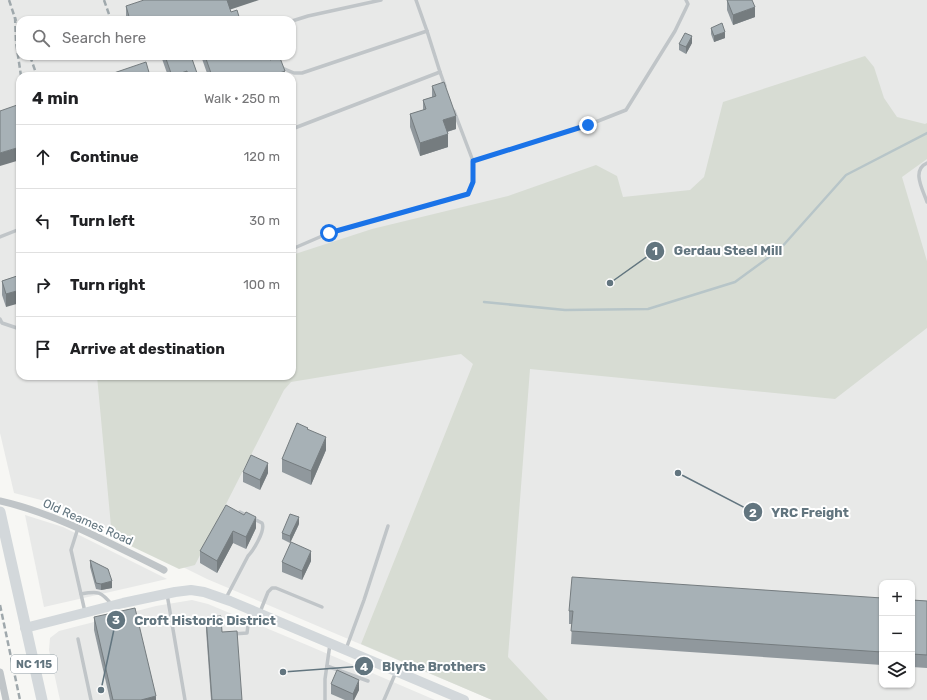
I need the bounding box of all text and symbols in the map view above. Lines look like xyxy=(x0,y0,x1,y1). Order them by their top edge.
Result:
search box xyxy=(16,16,296,60)
icon: search xyxy=(30,27,52,49)
text: Search here xyxy=(62,29,146,47)
text: 4 min xyxy=(32,88,79,108)
text: Walk · 250 m xyxy=(204,91,280,106)
route end xyxy=(579,116,597,134)
icon: ahead xyxy=(32,146,54,168)
text: Continue xyxy=(70,148,139,166)
text: 120 m xyxy=(244,149,280,164)
icon: left xyxy=(32,210,54,232)
text: Turn left xyxy=(70,212,135,230)
text: 30 m xyxy=(249,213,280,228)
route start xyxy=(320,224,338,242)
callout: Gerdau Steel Mill xyxy=(645,238,790,263)
text: Gerdau Steel Mill xyxy=(674,243,782,258)
text: 1 xyxy=(652,244,658,258)
icon: right xyxy=(32,274,54,296)
text: Turn right xyxy=(70,276,145,294)
text: 100 m xyxy=(243,277,280,292)
icon: arrive xyxy=(32,338,54,360)
text: Arrive at destination xyxy=(70,340,225,358)
street label: Old Reames Road xyxy=(41,496,135,548)
callout: YRC Freight xyxy=(743,500,857,525)
text: YRC Freight xyxy=(771,505,849,520)
text: 2 xyxy=(749,506,757,520)
map controls xyxy=(879,580,915,688)
button: + xyxy=(879,580,915,616)
callout: Croft Historic District xyxy=(106,608,284,633)
text: 3 xyxy=(112,613,120,627)
text: Croft Historic District xyxy=(134,613,276,628)
button: − xyxy=(879,616,915,652)
button: layers xyxy=(879,652,915,688)
callout: Blythe Brothers xyxy=(354,654,494,679)
road number: NC 115 xyxy=(11,655,57,673)
text: Blythe Brothers xyxy=(382,659,486,674)
text: 4 xyxy=(360,660,368,674)

